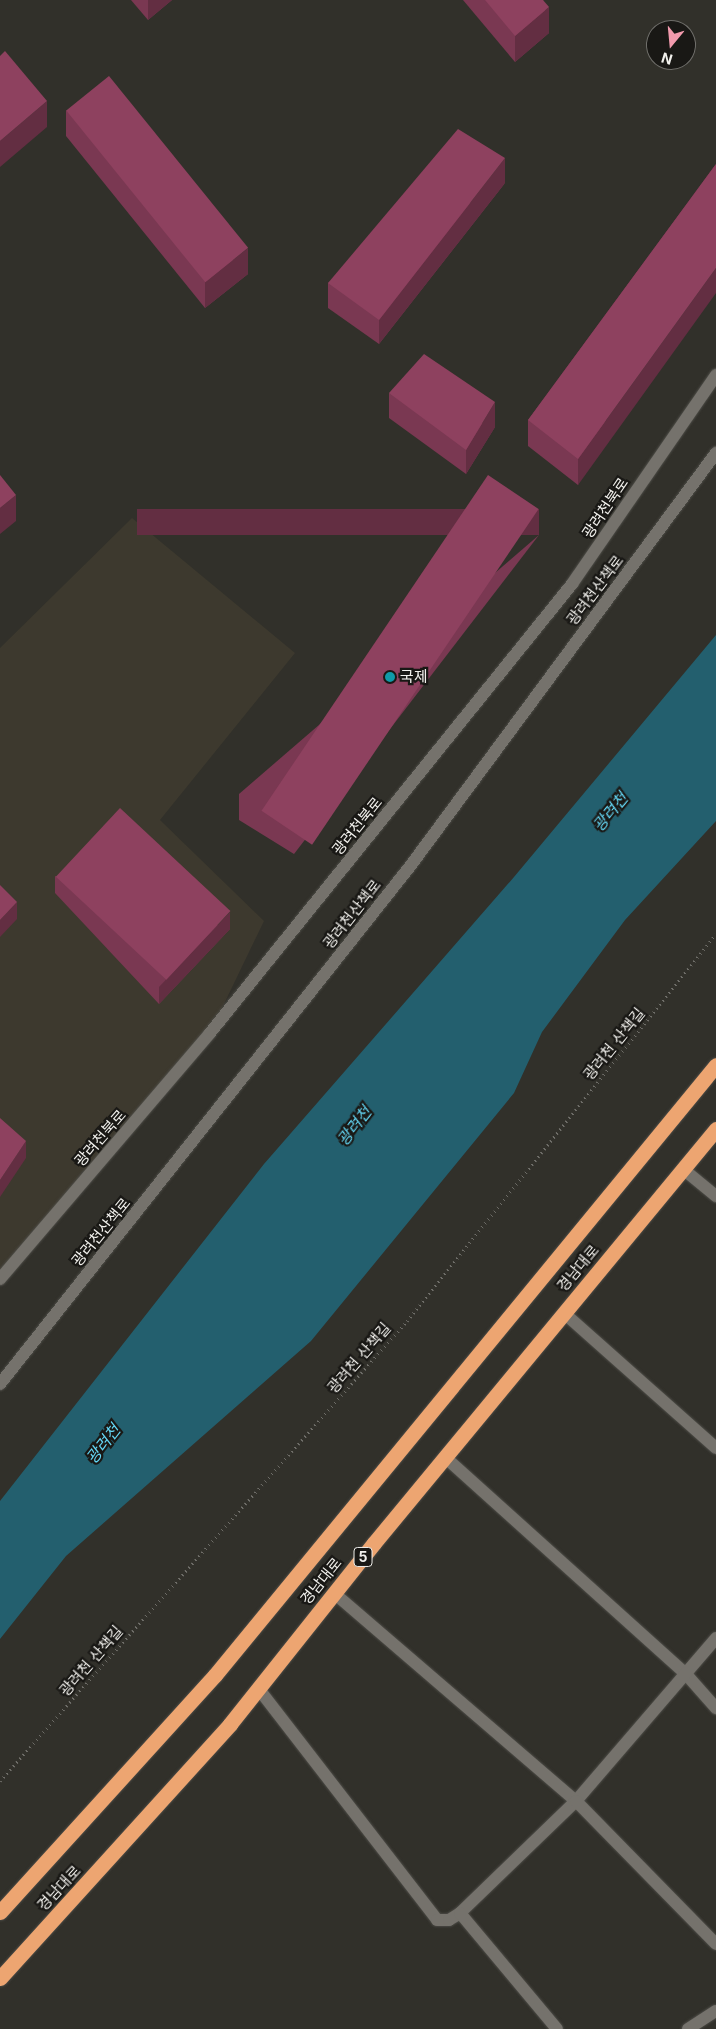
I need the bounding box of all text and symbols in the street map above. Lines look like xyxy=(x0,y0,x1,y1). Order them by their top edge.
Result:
north arrow xyxy=(646,20,696,70)
text: N xyxy=(659,49,674,69)
street label: 광려천북로 xyxy=(578,474,632,542)
street label: 광려천산책로 xyxy=(563,552,627,628)
place label: 국제 xyxy=(400,668,428,686)
marker: 국제 xyxy=(384,671,396,683)
water label: 광려천 xyxy=(588,789,632,835)
street label: 광려천북로 xyxy=(328,794,386,858)
street label: 광려천산책로 xyxy=(319,876,385,952)
street label: 광려천 산책길 xyxy=(580,1005,648,1083)
water label: 광려천 xyxy=(333,1103,375,1149)
street label: 광려천북로 xyxy=(71,1106,129,1170)
street label: 광려천산책로 xyxy=(68,1194,134,1270)
street label: 경남대로 xyxy=(553,1241,603,1295)
street label: 광려천 산책길 xyxy=(324,1319,394,1397)
water label: 광려천 xyxy=(82,1421,124,1467)
road number: 5 xyxy=(353,1545,373,1568)
street label: 경남대로 xyxy=(297,1554,345,1608)
street label: 광려천 산책길 xyxy=(56,1622,126,1700)
street label: 경남대로 xyxy=(34,1862,84,1914)

